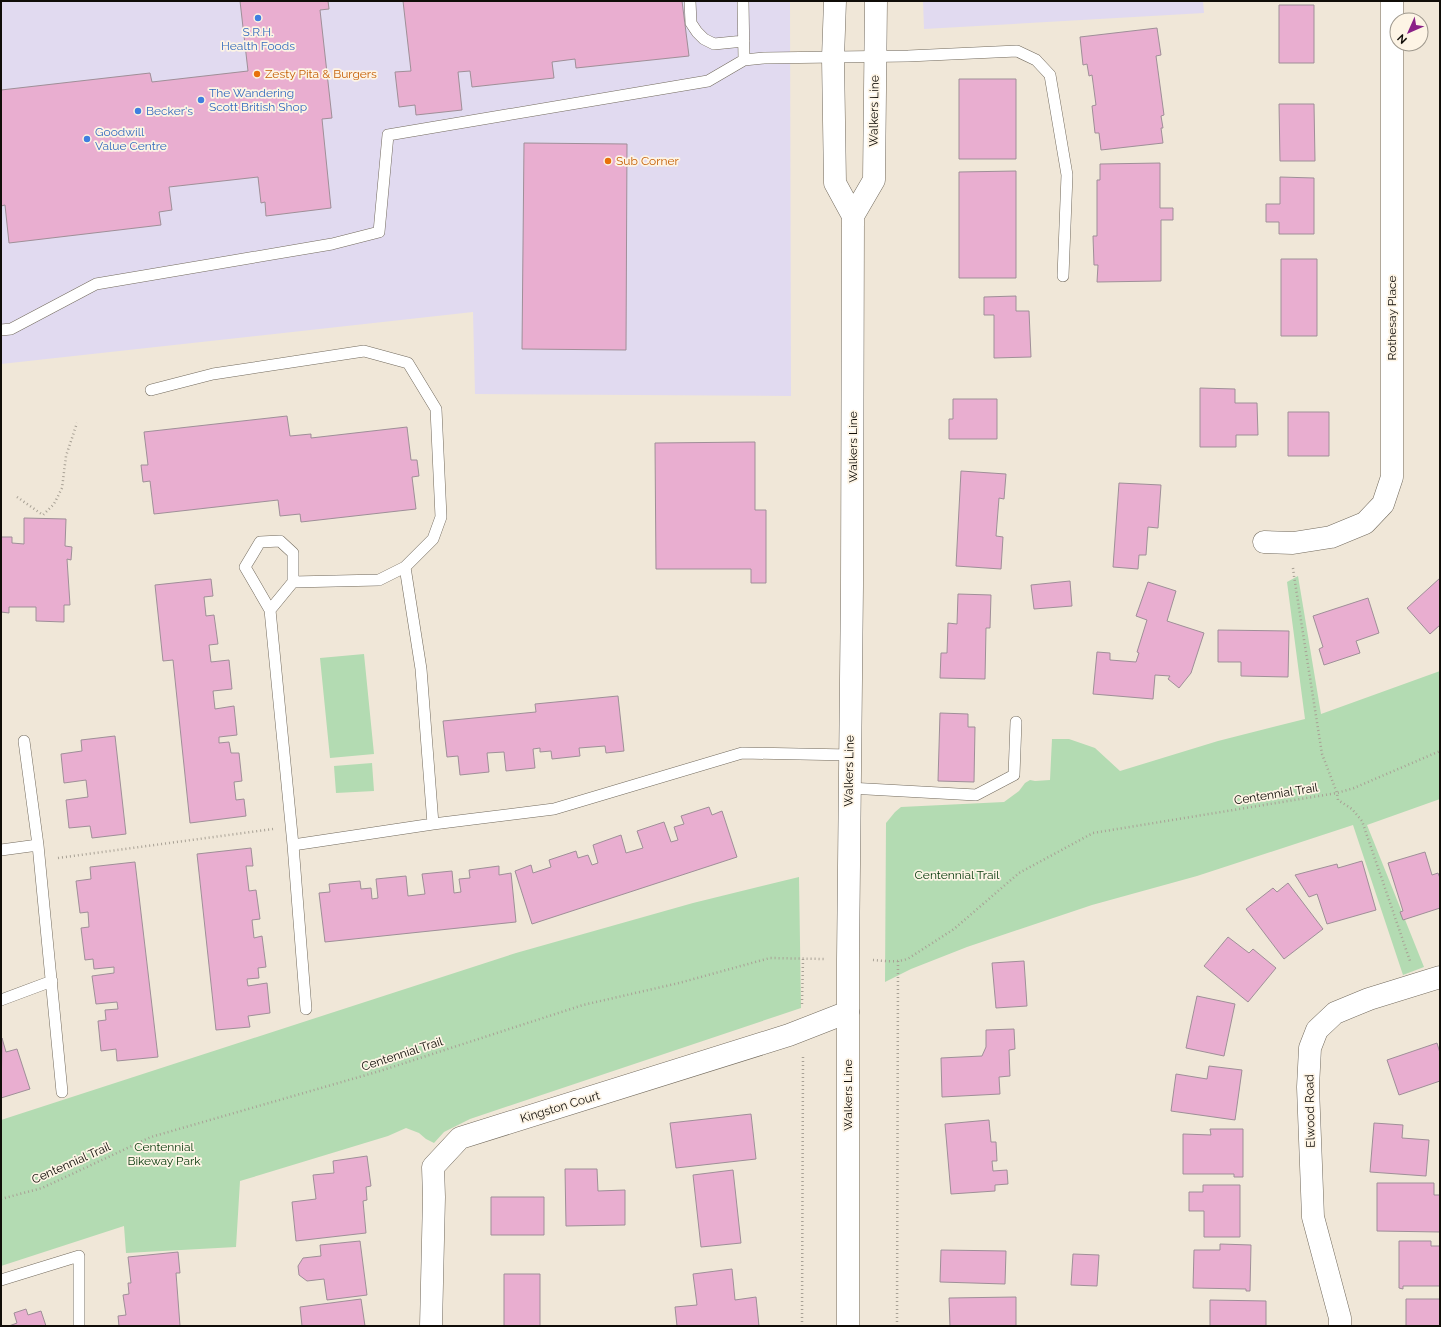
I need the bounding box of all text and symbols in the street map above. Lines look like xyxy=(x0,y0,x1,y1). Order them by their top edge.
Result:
north arrow xyxy=(1389,12,1429,52)
marker: S.R.H. Health Foods xyxy=(253,13,263,23)
place label: S.R.H. Health Foods xyxy=(221,25,295,53)
text: N xyxy=(1395,31,1410,46)
place label: Zesty Pita & Burgers xyxy=(265,67,377,81)
marker: Zesty Pita & Burgers xyxy=(252,69,262,79)
street label: Walkers Line xyxy=(866,75,882,147)
place label: The Wandering Scott British Shop xyxy=(209,86,307,114)
marker: The Wandering Scott British Shop xyxy=(196,95,206,105)
place label: Becker's xyxy=(146,104,193,118)
marker: Becker's xyxy=(133,106,143,116)
place label: Goodwill Value Centre xyxy=(95,125,167,153)
marker: Goodwill Value Centre xyxy=(82,134,92,144)
place label: Sub Corner xyxy=(616,154,680,168)
marker: Sub Corner xyxy=(603,156,613,166)
street label: Rothesay Place xyxy=(1385,276,1399,360)
street label: Walkers Line xyxy=(846,411,860,483)
street label: Walkers Line xyxy=(841,735,857,807)
street label: Centennial Trail xyxy=(1233,780,1320,808)
park label: Centennial Trail xyxy=(915,868,1000,882)
street label: Centennial Trail xyxy=(360,1034,445,1074)
street label: Walkers Line xyxy=(841,1059,855,1131)
street label: Elwood Road xyxy=(1302,1074,1318,1148)
street label: Kingston Court xyxy=(519,1088,601,1126)
street label: Centennial Trail xyxy=(29,1139,113,1187)
park label: Centennial Bikeway Park xyxy=(127,1140,201,1168)

